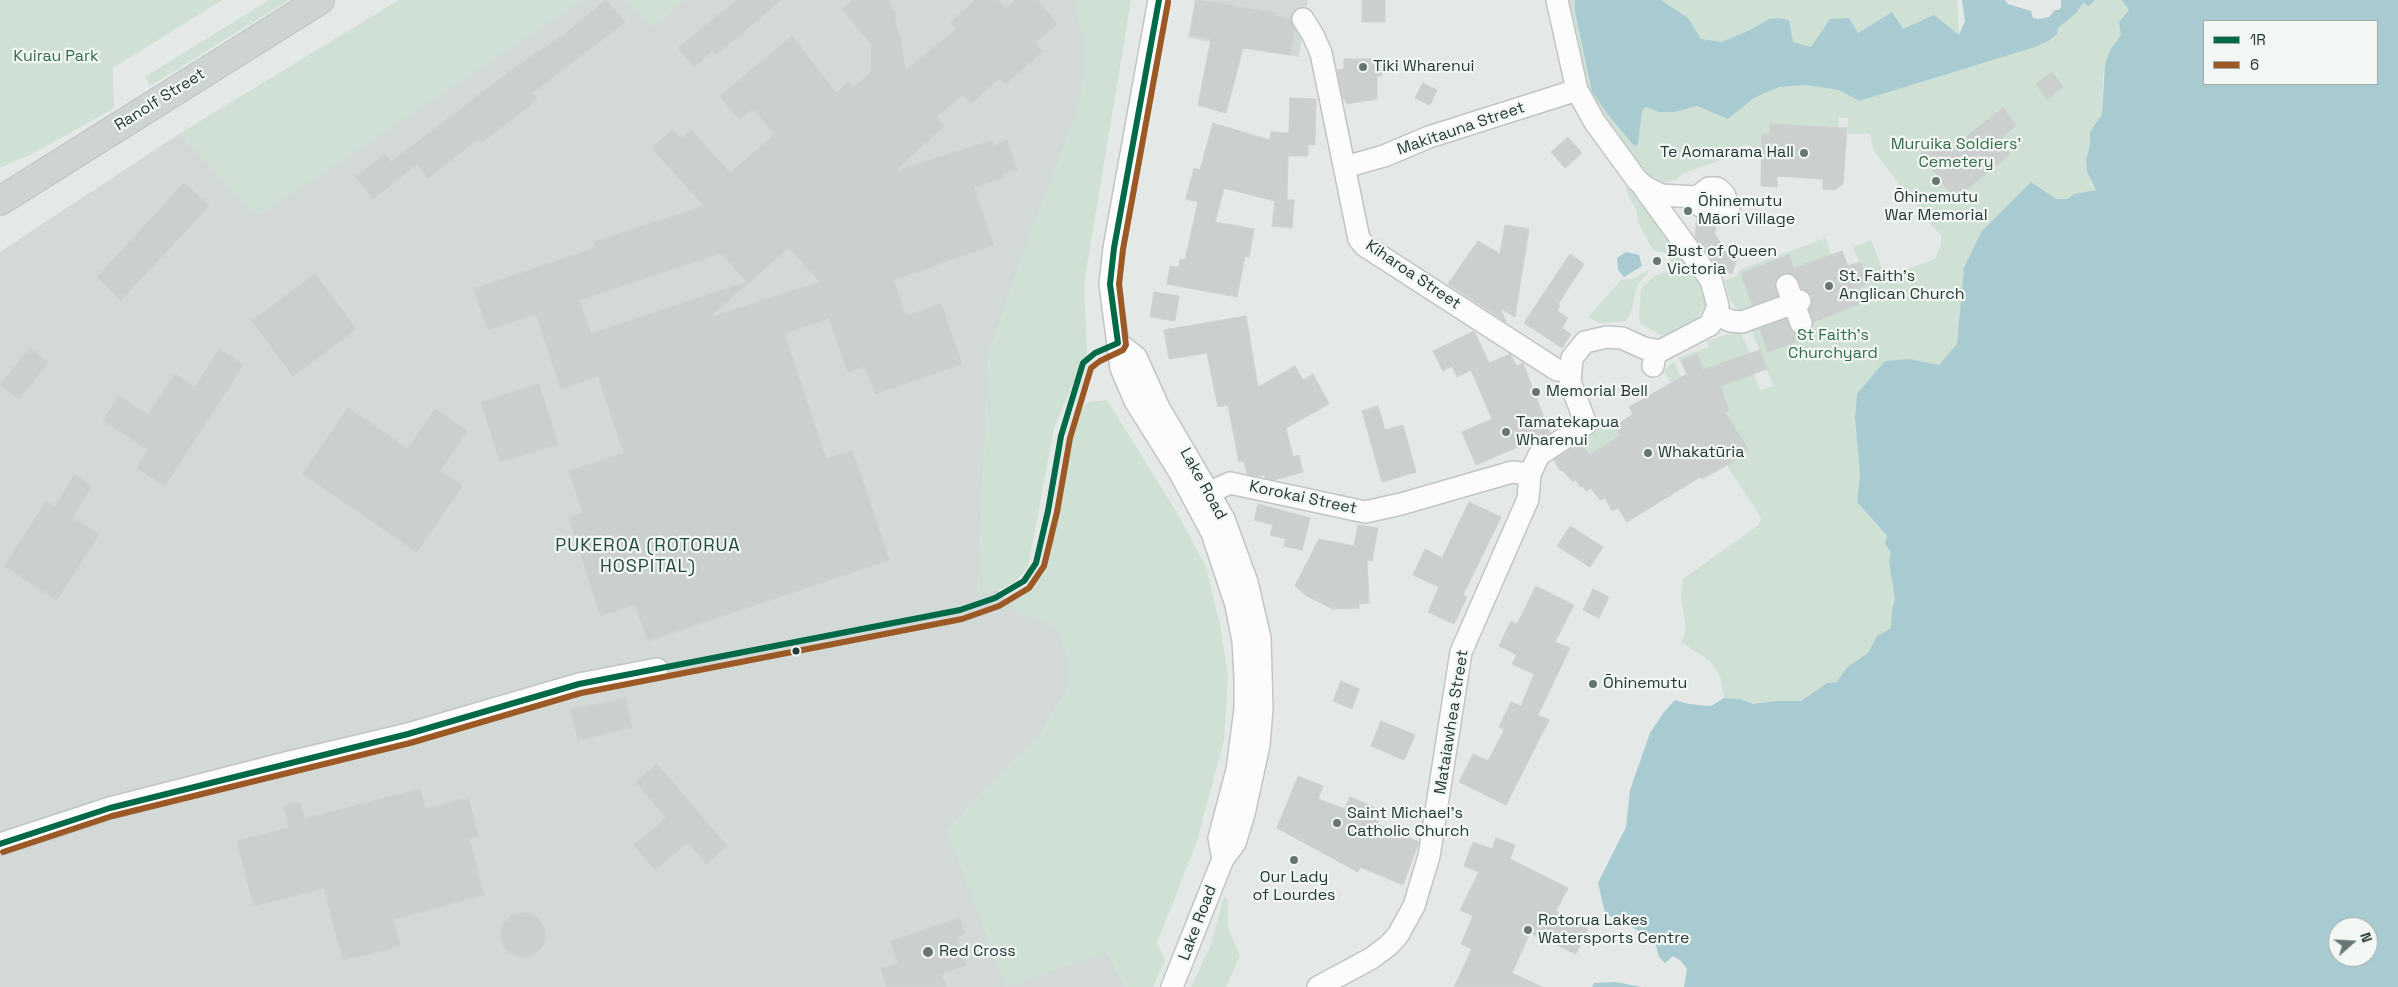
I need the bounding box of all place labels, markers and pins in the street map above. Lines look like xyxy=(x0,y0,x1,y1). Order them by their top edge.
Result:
place label: Tiki Wharenui xyxy=(1373,57,1474,77)
marker: Tiki Wharenui xyxy=(1357,61,1369,73)
place label: Te Aomarama Hall xyxy=(1660,143,1794,163)
marker: Te Aomarama Hall xyxy=(1798,147,1810,159)
marker: Ōhinemutu War Memorial xyxy=(1930,175,1942,187)
place label: Ōhinemutu War Memorial xyxy=(1884,188,1988,226)
place label: Ōhinemutu Māori Village xyxy=(1698,192,1795,230)
marker: Ōhinemutu Māori Village xyxy=(1682,205,1694,217)
place label: Bust of Queen Victoria xyxy=(1667,242,1777,280)
marker: Bust of Queen Victoria xyxy=(1651,255,1663,267)
place label: St. Faith's Anglican Church xyxy=(1839,267,1965,305)
marker: St. Faith's Anglican Church xyxy=(1823,280,1835,292)
place label: Memorial Bell xyxy=(1546,382,1648,402)
marker: Memorial Bell xyxy=(1530,386,1542,398)
place label: Tamatekapua Wharenui xyxy=(1516,413,1619,451)
marker: Tamatekapua Wharenui xyxy=(1500,426,1512,438)
place label: Whakatūria xyxy=(1658,443,1744,463)
marker: Whakatūria xyxy=(1642,447,1654,459)
unlabelled marker xyxy=(791,646,801,656)
place label: Ōhinemutu xyxy=(1603,674,1687,694)
marker: Ōhinemutu xyxy=(1587,678,1599,690)
place label: Saint Michael's Catholic Church xyxy=(1347,804,1469,842)
marker: Saint Michael's Catholic Church xyxy=(1331,817,1343,829)
marker: Our Lady of Lourdes xyxy=(1288,854,1300,866)
place label: Our Lady of Lourdes xyxy=(1252,868,1336,906)
place label: Rotorua Lakes Watersports Centre xyxy=(1538,911,1689,949)
marker: Rotorua Lakes Watersports Centre xyxy=(1522,924,1534,936)
place label: Red Cross xyxy=(939,942,1016,962)
marker: Red Cross xyxy=(921,945,935,959)

